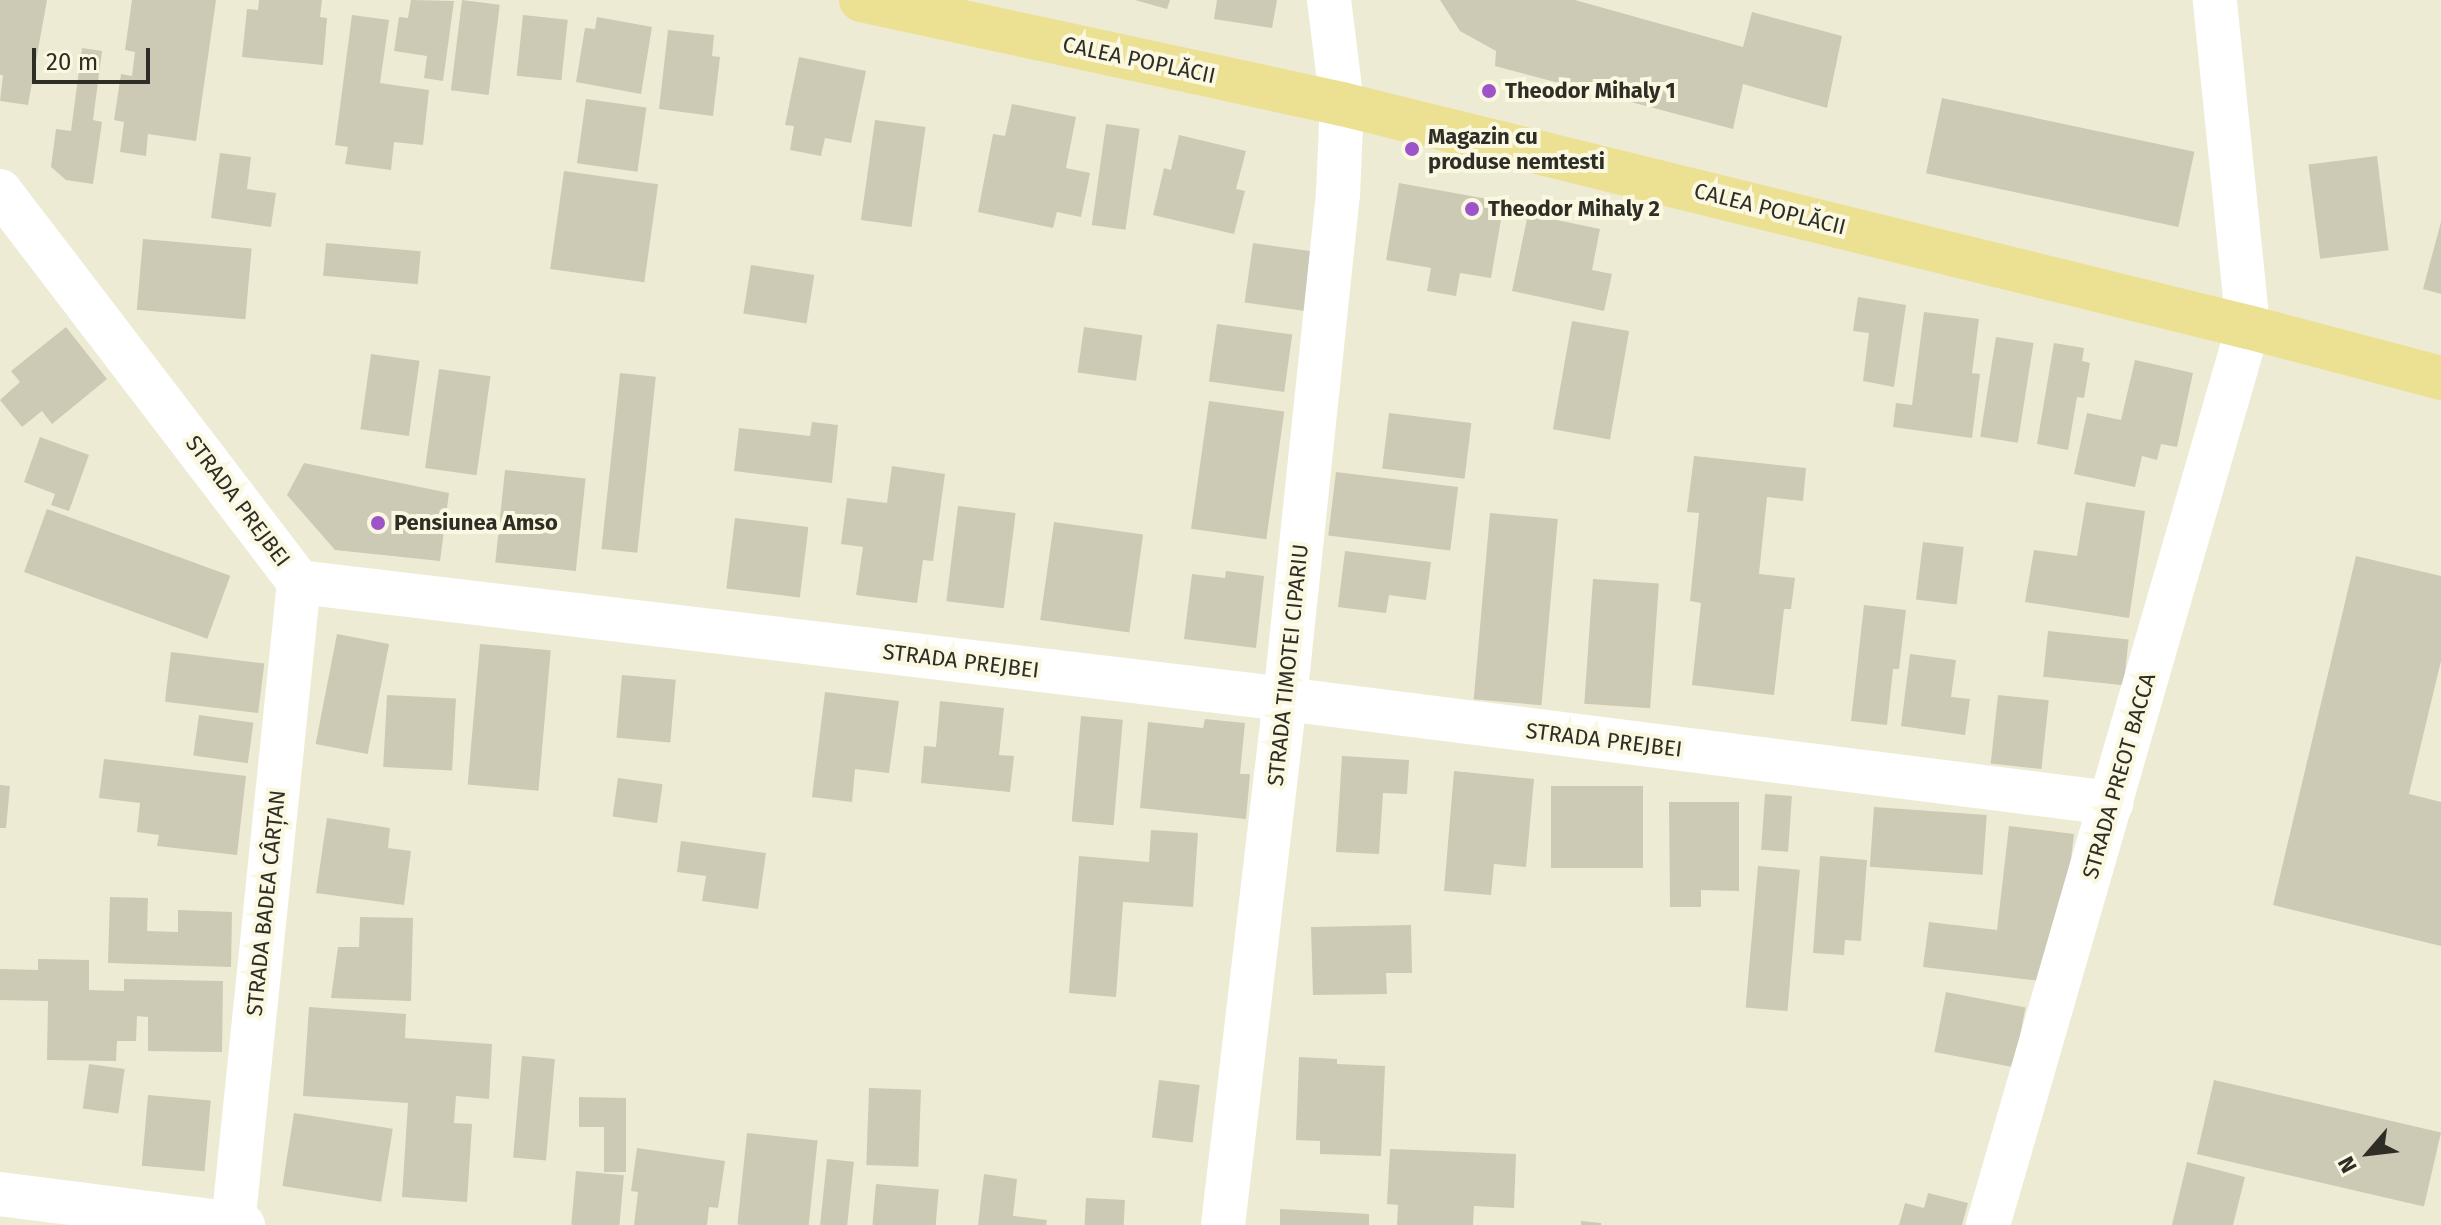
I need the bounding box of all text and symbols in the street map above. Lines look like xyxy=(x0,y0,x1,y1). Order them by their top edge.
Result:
street label: CALEA POPLĂCII xyxy=(1060,31,1218,89)
scale bar xyxy=(36,32,154,82)
text: 20 m xyxy=(46,48,98,76)
place label: Theodor Mihaly 1 xyxy=(1505,78,1676,104)
marker: Theodor Mihaly 1 xyxy=(1480,82,1498,100)
place label: Magazin cu produse nemtesti xyxy=(1428,123,1605,174)
marker: Magazin cu produse nemtesti xyxy=(1403,140,1421,158)
street label: CALEA POPLĂCII xyxy=(1691,177,1849,241)
place label: Theodor Mihaly 2 xyxy=(1488,196,1660,222)
marker: Theodor Mihaly 2 xyxy=(1463,200,1481,218)
street label: STRADA PREJBEI xyxy=(180,430,296,572)
place label: Pensiunea Amso xyxy=(394,510,558,536)
marker: Pensiunea Amso xyxy=(369,514,387,532)
street label: STRADA TIMOTEI CIPARIU xyxy=(1262,543,1314,787)
street label: STRADA PREJBEI xyxy=(881,638,1041,684)
street label: STRADA PREOT BACCA xyxy=(2077,670,2161,882)
street label: STRADA PREJBEI xyxy=(1524,717,1684,763)
street label: STRADA BADEA CÂRȚAN xyxy=(241,789,291,1017)
north arrow xyxy=(2329,1113,2409,1193)
text: N xyxy=(2332,1152,2363,1177)

